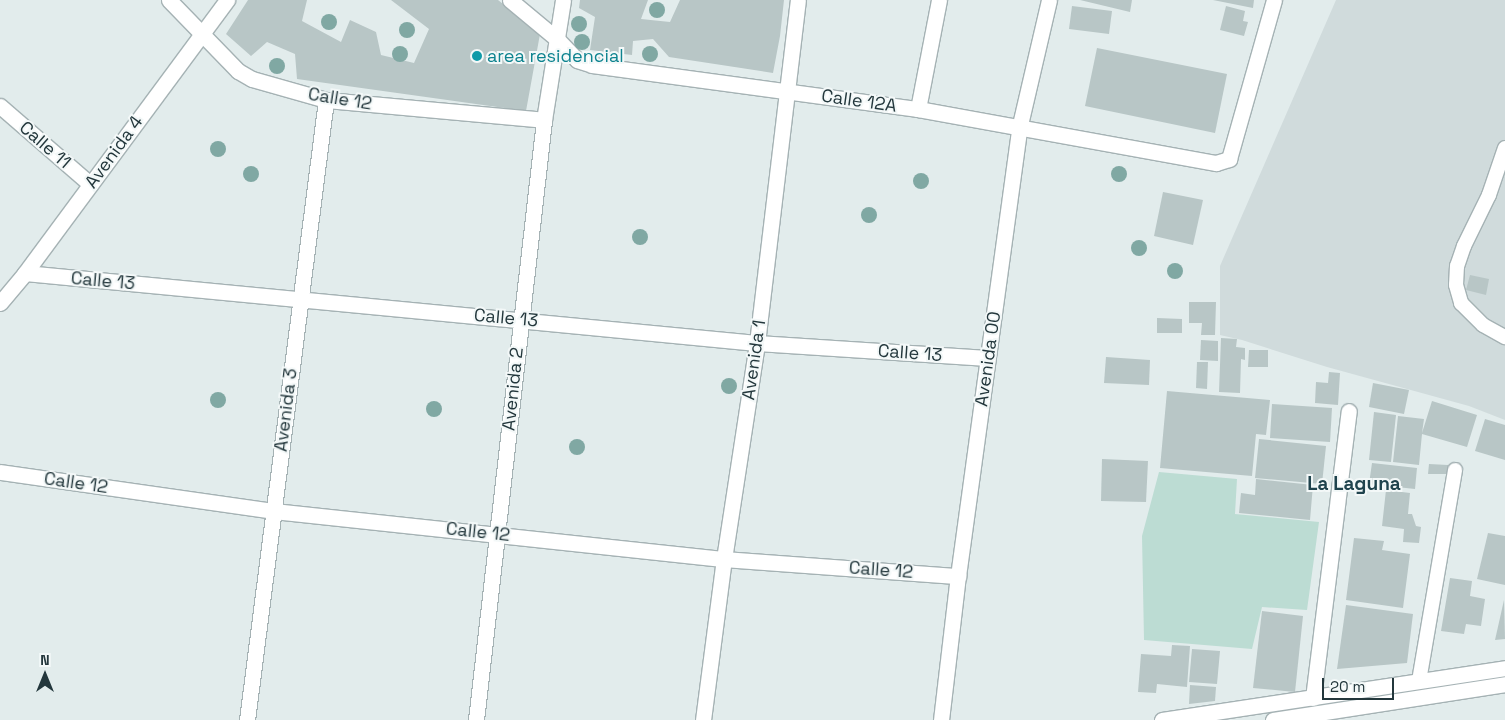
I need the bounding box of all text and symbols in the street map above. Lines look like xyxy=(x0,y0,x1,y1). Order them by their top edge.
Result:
place label: area residencial xyxy=(487,45,624,67)
marker: area residencial xyxy=(471,50,483,62)
street label: Calle 12 xyxy=(307,83,373,115)
street label: Calle 12A xyxy=(820,85,898,117)
street label: Avenida 4 xyxy=(80,112,148,192)
street label: Calle 11 xyxy=(15,117,75,173)
street label: Calle 13 xyxy=(70,267,136,295)
street label: Calle 13 xyxy=(473,304,539,332)
street label: Avenida 00 xyxy=(971,310,1005,408)
street label: Avenida 1 xyxy=(738,319,770,401)
street label: Calle 13 xyxy=(877,340,943,366)
street label: Avenida 2 xyxy=(498,346,528,432)
street label: Avenida 3 xyxy=(270,367,302,453)
street label: Calle 12 xyxy=(43,468,109,498)
district label: La Laguna xyxy=(1307,473,1401,495)
street label: Calle 12 xyxy=(445,518,511,546)
street label: Calle 12 xyxy=(848,557,914,583)
north arrow xyxy=(20,650,70,700)
text: N xyxy=(40,651,50,669)
scale bar xyxy=(1325,668,1398,700)
text: 20 m xyxy=(1330,677,1365,696)

